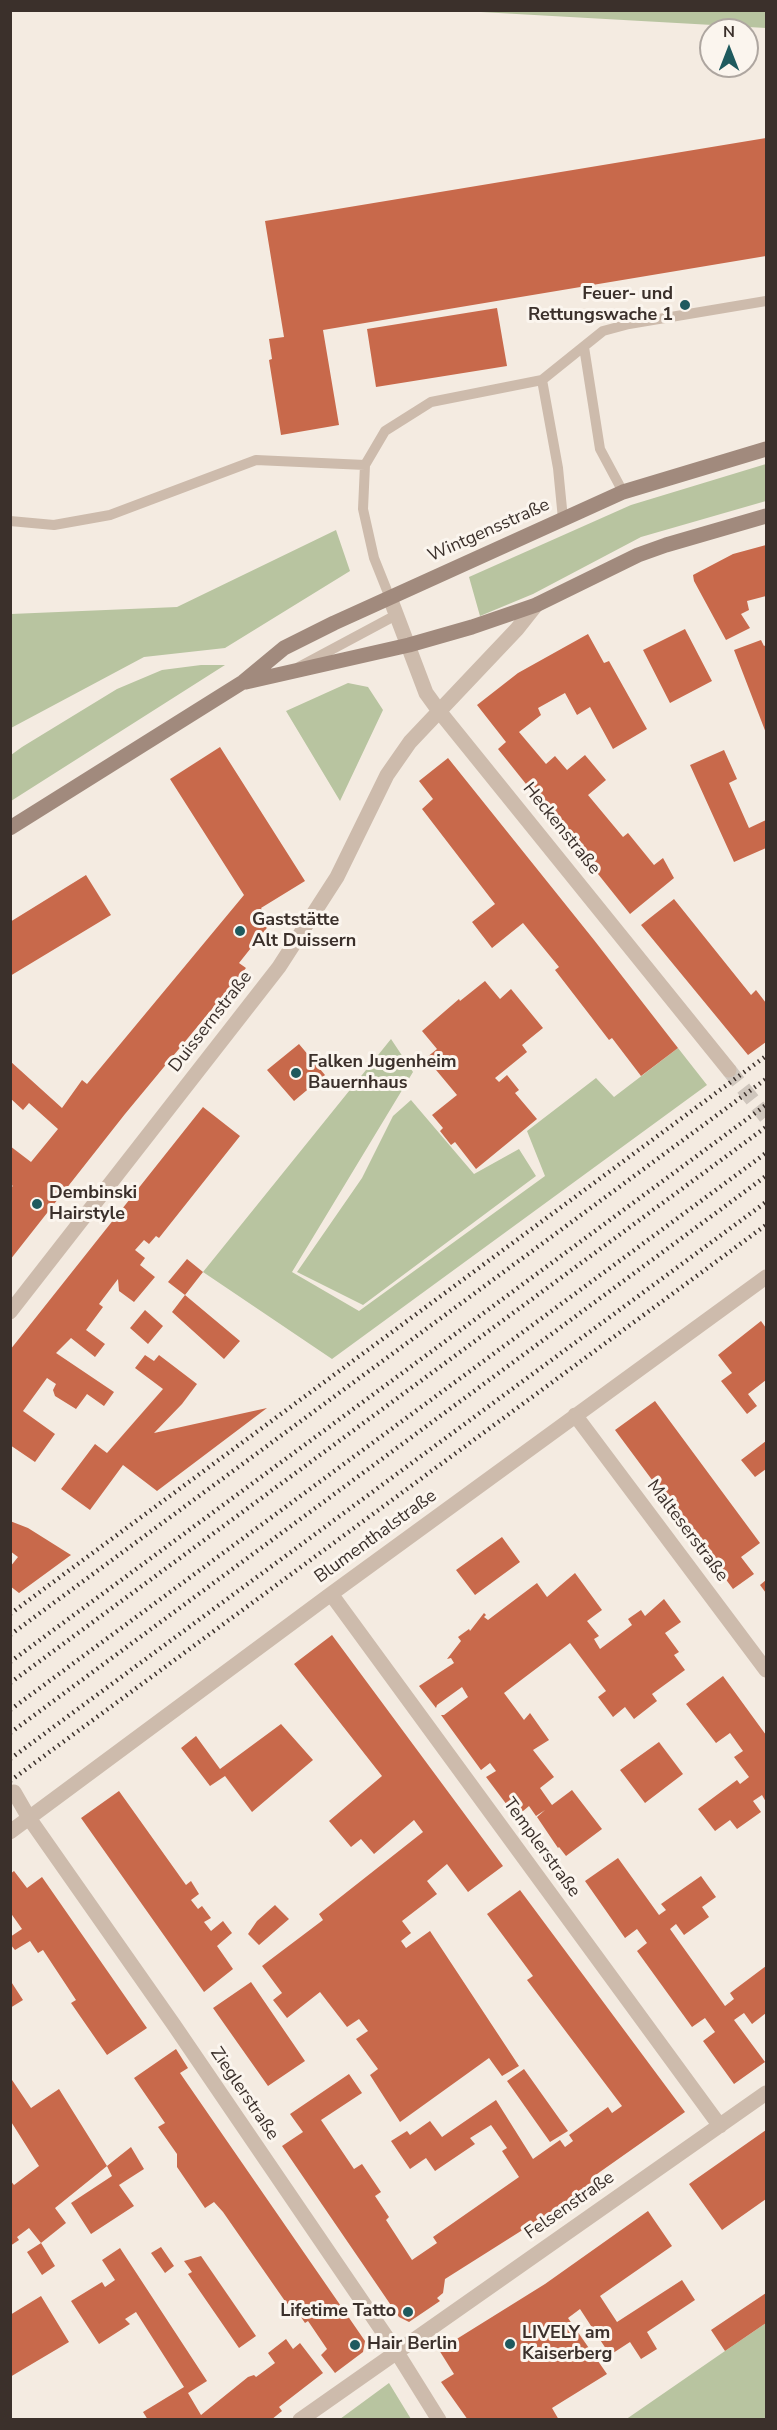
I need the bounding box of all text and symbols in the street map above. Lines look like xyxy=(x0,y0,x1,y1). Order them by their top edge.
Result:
north arrow xyxy=(699,18,759,78)
text: N xyxy=(723,21,735,43)
place label: Feuer- und Rettungswache 1 xyxy=(528,284,673,326)
marker: Feuer- und Rettungswache 1 xyxy=(678,298,692,312)
street label: Wintgensstraße xyxy=(425,495,553,567)
street label: Heckenstraße xyxy=(517,779,605,879)
place label: Gaststätte Alt Duissern xyxy=(252,910,356,952)
marker: Gaststätte Alt Duissern xyxy=(233,924,247,938)
street label: Duissernstraße xyxy=(165,967,257,1077)
place label: Falken Jugenheim Bauernhaus xyxy=(308,1052,457,1094)
marker: Falken Jugenheim Bauernhaus xyxy=(289,1066,303,1080)
place label: Dembinski Hairstyle xyxy=(49,1183,137,1226)
marker: Dembinski Hairstyle xyxy=(30,1197,44,1211)
street label: Malteserstraße xyxy=(642,1476,732,1586)
street label: Blumenthalstraße xyxy=(311,1485,441,1589)
street label: Templerstraße xyxy=(498,1794,584,1902)
street label: Zieglerstraße xyxy=(205,2043,283,2145)
street label: Felsenstraße xyxy=(521,2167,619,2245)
place label: Lifetime Tatto xyxy=(280,2301,396,2323)
marker: Lifetime Tatto xyxy=(401,2305,415,2319)
place label: LIVELY am Kaiserberg xyxy=(522,2323,612,2366)
place label: Hair Berlin xyxy=(367,2334,457,2356)
marker: LIVELY am Kaiserberg xyxy=(503,2337,517,2351)
marker: Hair Berlin xyxy=(348,2338,362,2352)

